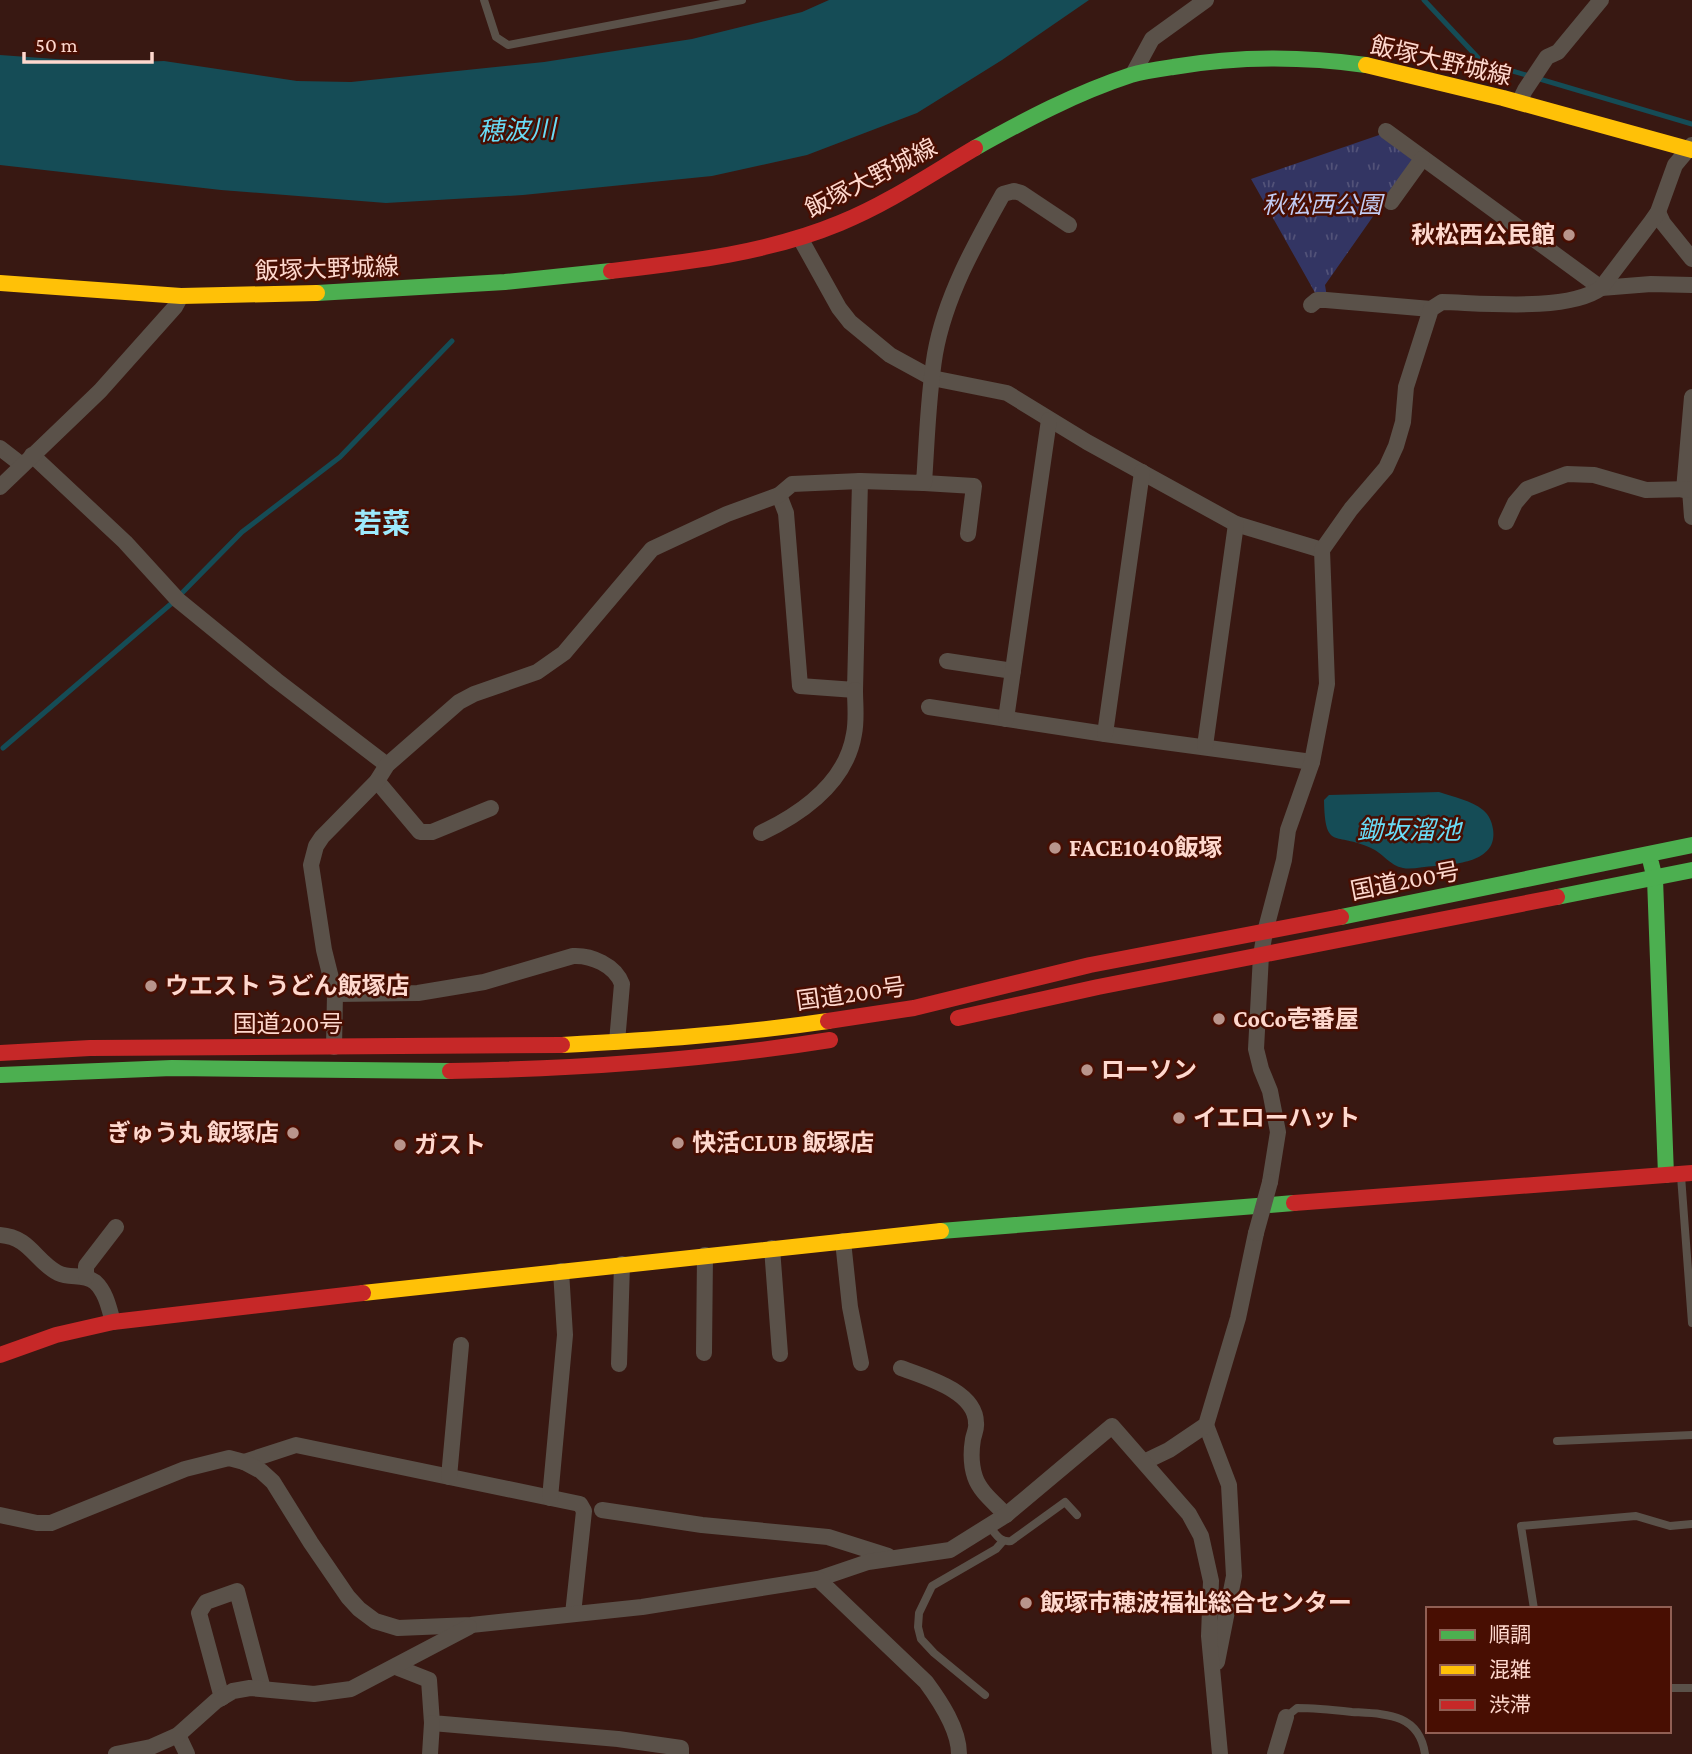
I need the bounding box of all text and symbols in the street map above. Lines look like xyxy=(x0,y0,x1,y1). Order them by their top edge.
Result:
scale bar xyxy=(24,21,152,65)
street label: 飯塚大野城線 xyxy=(1368,31,1514,90)
text: 50 m xyxy=(35,33,78,57)
water label: 穂波川 xyxy=(478,115,559,146)
street label: 飯塚大野城線 xyxy=(800,133,941,222)
park label: 秋松西公園 xyxy=(1262,191,1385,218)
place label: 秋松西公民館 xyxy=(1411,221,1555,248)
marker: 秋松西公民館 xyxy=(1561,227,1577,243)
street label: 飯塚大野城線 xyxy=(255,252,399,285)
district label: 若菜 xyxy=(354,508,410,539)
water label: 鋤坂溜池 xyxy=(1357,816,1464,845)
place label: FACE1040飯塚 xyxy=(1069,834,1222,861)
marker: FACE1040飯塚 xyxy=(1047,840,1063,856)
street label: 国道200号 xyxy=(1348,857,1462,904)
place label: ウエスト うどん飯塚店 xyxy=(165,972,410,999)
street label: 国道200号 xyxy=(794,972,908,1015)
marker: ウエスト うどん飯塚店 xyxy=(143,978,159,994)
place label: CoCo壱番屋 xyxy=(1233,1005,1359,1032)
street label: 国道200号 xyxy=(233,1010,343,1037)
marker: CoCo壱番屋 xyxy=(1211,1011,1227,1027)
place label: ローソン xyxy=(1101,1056,1197,1083)
marker: ローソン xyxy=(1079,1062,1095,1078)
place label: イエローハット xyxy=(1193,1104,1360,1131)
marker: イエローハット xyxy=(1171,1110,1187,1126)
place label: ぎゅう丸 飯塚店 xyxy=(107,1119,279,1146)
marker: ぎゅう丸 飯塚店 xyxy=(285,1125,301,1141)
place label: 快活CLUB 飯塚店 xyxy=(692,1129,874,1156)
place label: ガスト xyxy=(414,1131,486,1158)
marker: 快活CLUB 飯塚店 xyxy=(670,1135,686,1151)
marker: ガスト xyxy=(392,1137,408,1153)
place label: 飯塚市穂波福祉総合センター xyxy=(1040,1589,1352,1616)
marker: 飯塚市穂波福祉総合センター xyxy=(1018,1595,1034,1611)
legend xyxy=(1426,1607,1671,1733)
text: 順調 xyxy=(1489,1623,1531,1647)
text: 混雑 xyxy=(1489,1658,1531,1682)
text: 渋滞 xyxy=(1489,1693,1531,1717)

